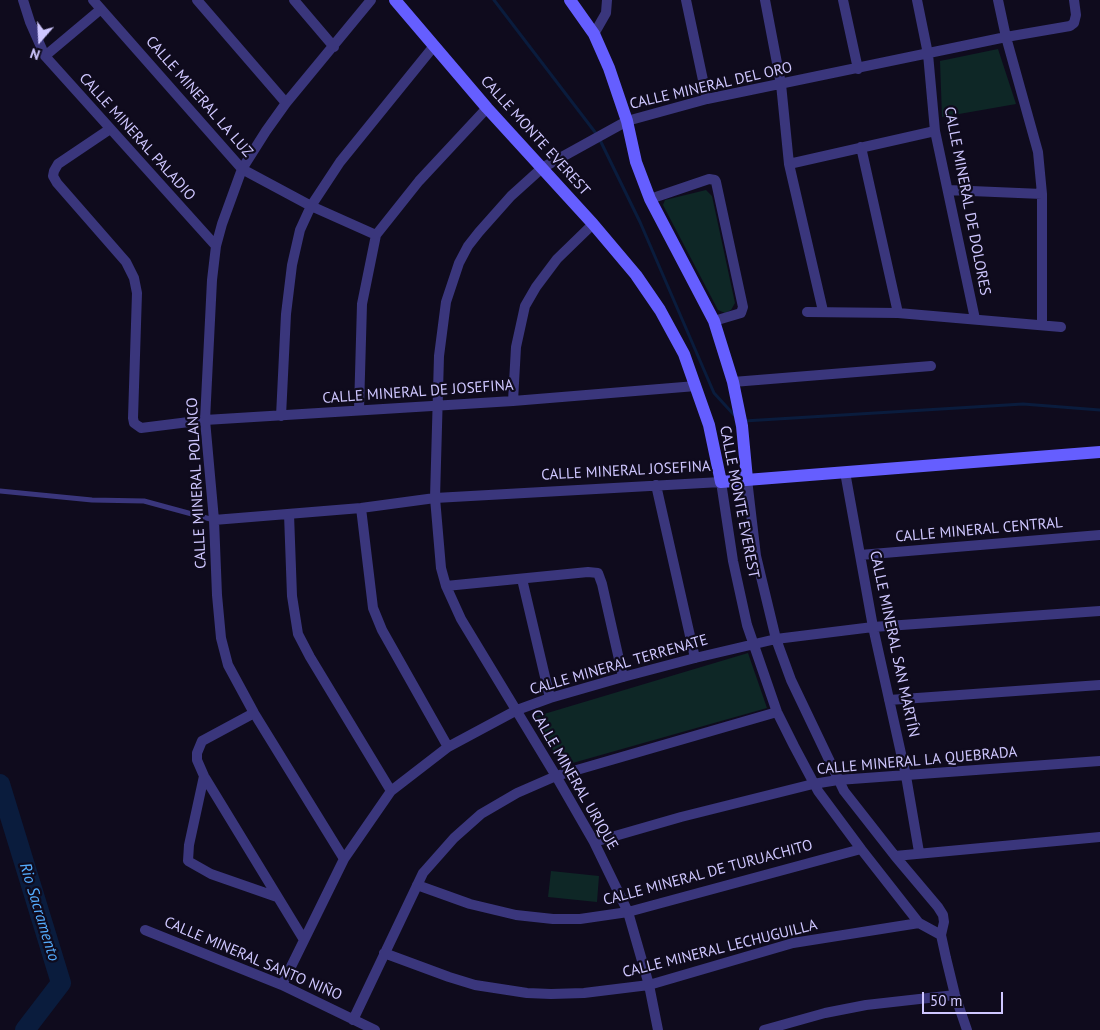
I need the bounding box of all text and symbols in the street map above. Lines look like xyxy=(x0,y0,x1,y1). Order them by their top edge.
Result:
north arrow xyxy=(15,15,65,65)
street label: CALLE MINERAL LA LUZ xyxy=(142,33,256,161)
text: N xyxy=(28,44,42,64)
street label: CALLE MINERAL DEL ORO xyxy=(628,59,794,113)
street label: CALLE MINERAL PALADIO xyxy=(75,70,199,204)
street label: CALLE MONTE EVEREST xyxy=(476,72,594,200)
street label: CALLE MINERAL DE DOLORES xyxy=(940,105,994,297)
street label: CALLE MINERAL DE JOSEFINA xyxy=(322,376,514,408)
street label: CALLE MINERAL POLANCO xyxy=(184,397,210,569)
street label: CALLE MONTE EVEREST xyxy=(715,424,763,580)
street label: CALLE MINERAL JOSEFINA xyxy=(541,458,711,484)
street label: CALLE MINERAL CENTRAL xyxy=(895,514,1063,546)
street label: CALLE MINERAL SAN MARTÍN xyxy=(865,549,923,739)
street label: CALLE MINERAL TERRENATE xyxy=(528,631,710,699)
street label: CALLE MINERAL URIQUE xyxy=(526,707,622,853)
street label: CALLE MINERAL LA QUEBRADA xyxy=(816,743,1018,779)
street label: CALLE MINERAL DE TURUACHITO xyxy=(601,836,815,910)
water label: Rio Sacramento xyxy=(15,861,63,963)
street label: CALLE MINERAL SANTO NIÑO xyxy=(161,913,345,1005)
street label: CALLE MINERAL LECHUGUILLA xyxy=(621,916,819,982)
scale bar xyxy=(925,982,1006,1014)
text: 50 m xyxy=(930,991,963,1010)

